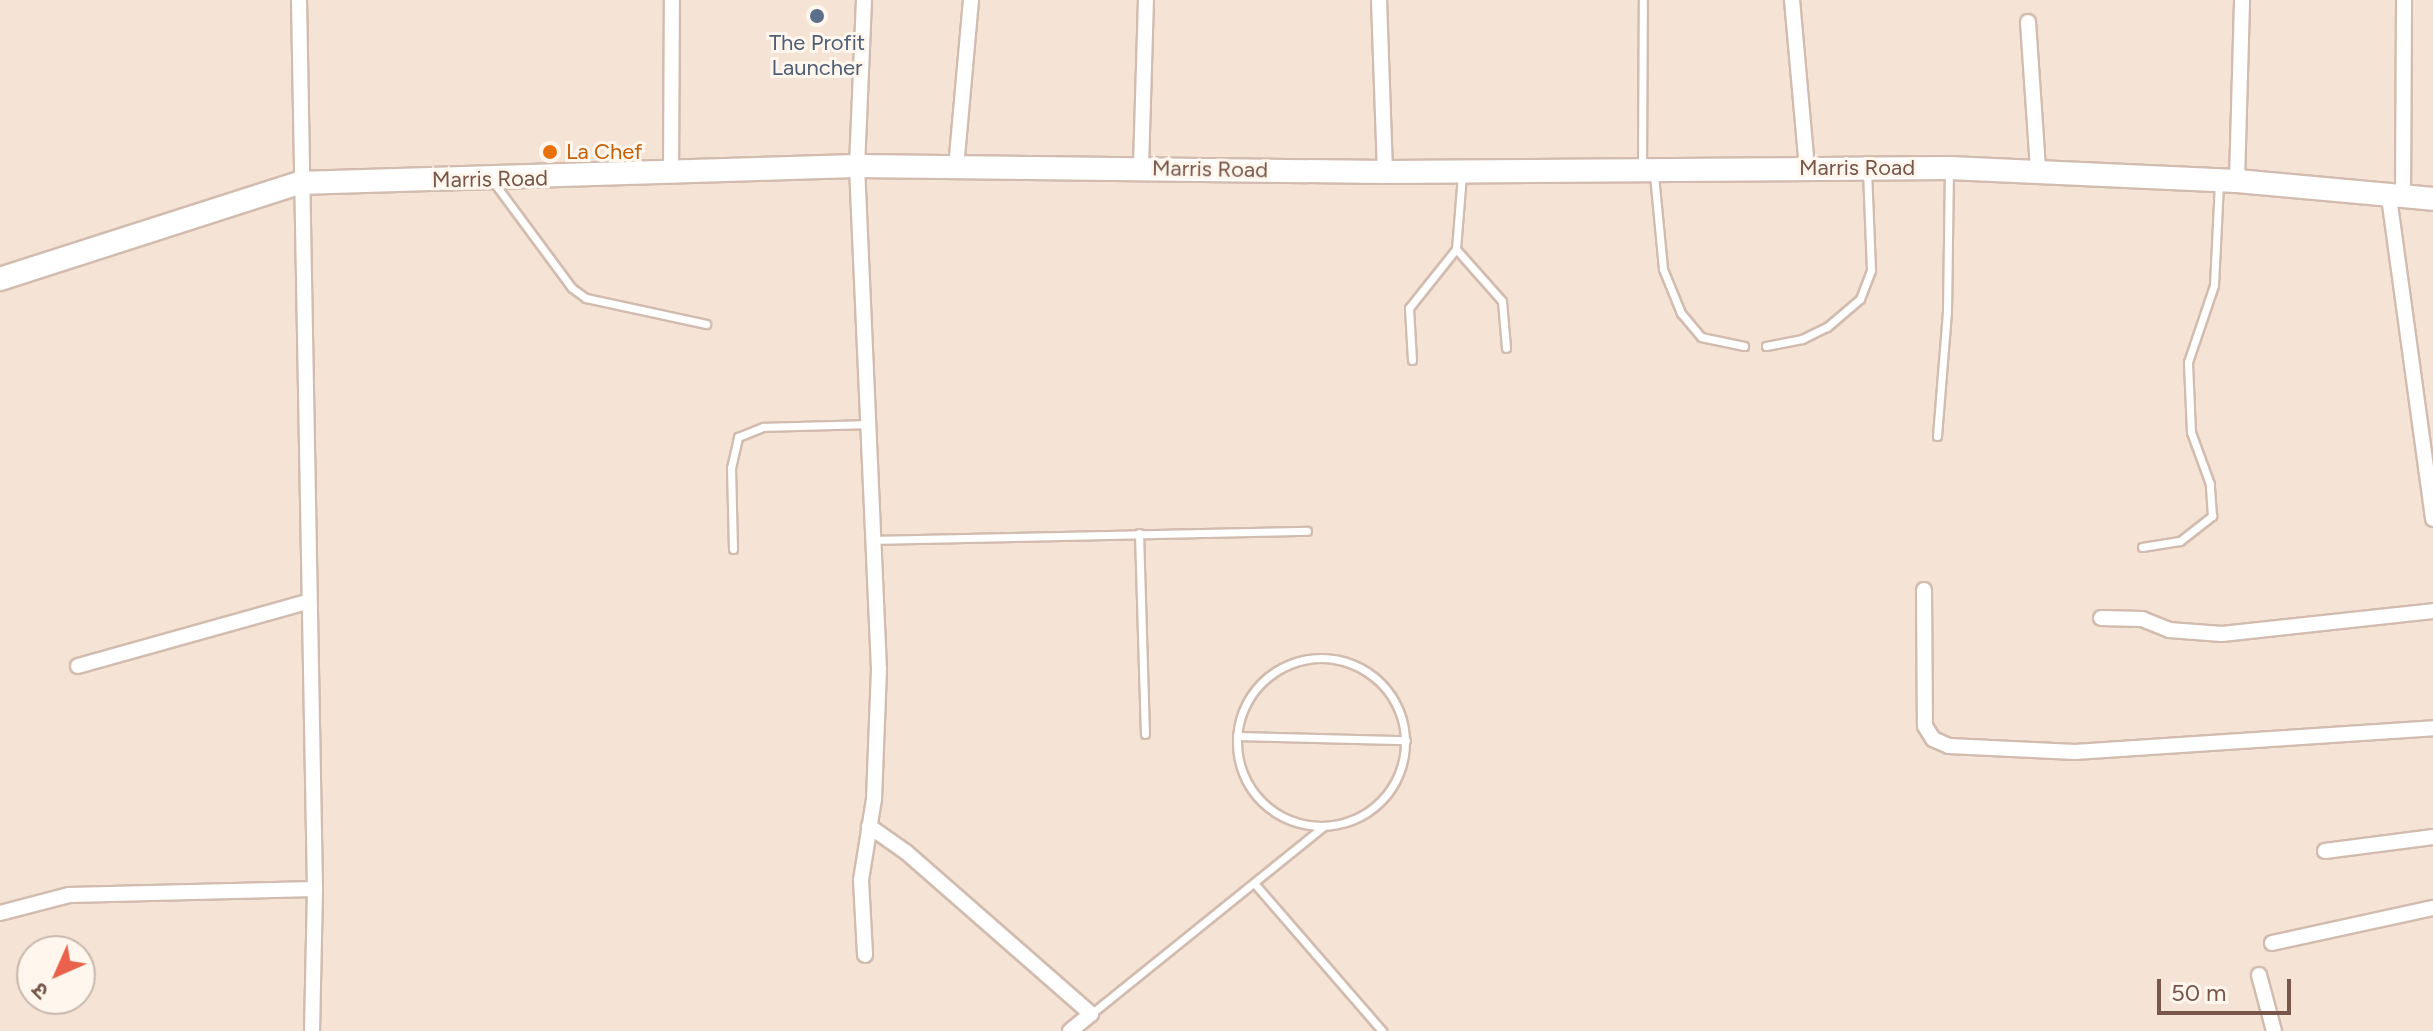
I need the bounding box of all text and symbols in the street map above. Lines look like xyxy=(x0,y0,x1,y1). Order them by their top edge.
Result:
marker: The Profit Launcher xyxy=(808,7,826,25)
place label: The Profit Launcher xyxy=(769,29,865,80)
place label: La Chef xyxy=(566,139,642,165)
marker: La Chef xyxy=(541,143,559,161)
street label: Marris Road xyxy=(1152,155,1268,183)
street label: Marris Road xyxy=(1799,155,1915,181)
street label: Marris Road xyxy=(432,165,548,193)
north arrow xyxy=(16,935,96,1015)
scale bar xyxy=(2161,963,2295,1013)
text: उ xyxy=(26,977,54,1005)
text: 50 m xyxy=(2171,978,2227,1007)

